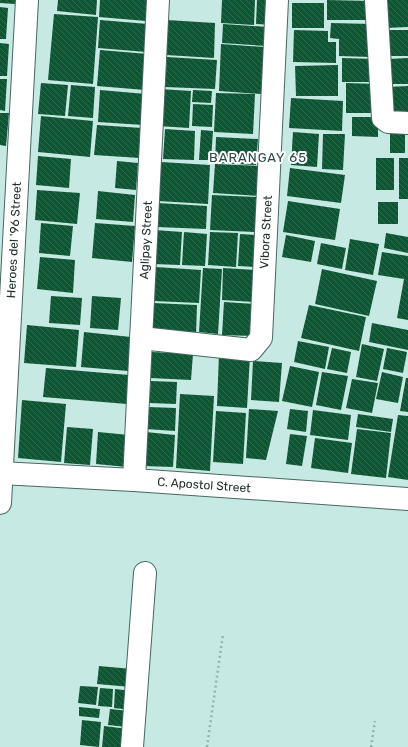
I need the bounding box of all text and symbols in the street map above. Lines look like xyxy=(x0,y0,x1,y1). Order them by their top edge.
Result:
district label: BARANGAY 65 xyxy=(209,150,307,165)
street label: Heroes del '96 Street xyxy=(4,181,24,299)
street label: Vibora Street xyxy=(257,195,275,269)
street label: Aglipay Street xyxy=(137,200,155,280)
street label: C. Apostol Street xyxy=(157,475,252,495)

